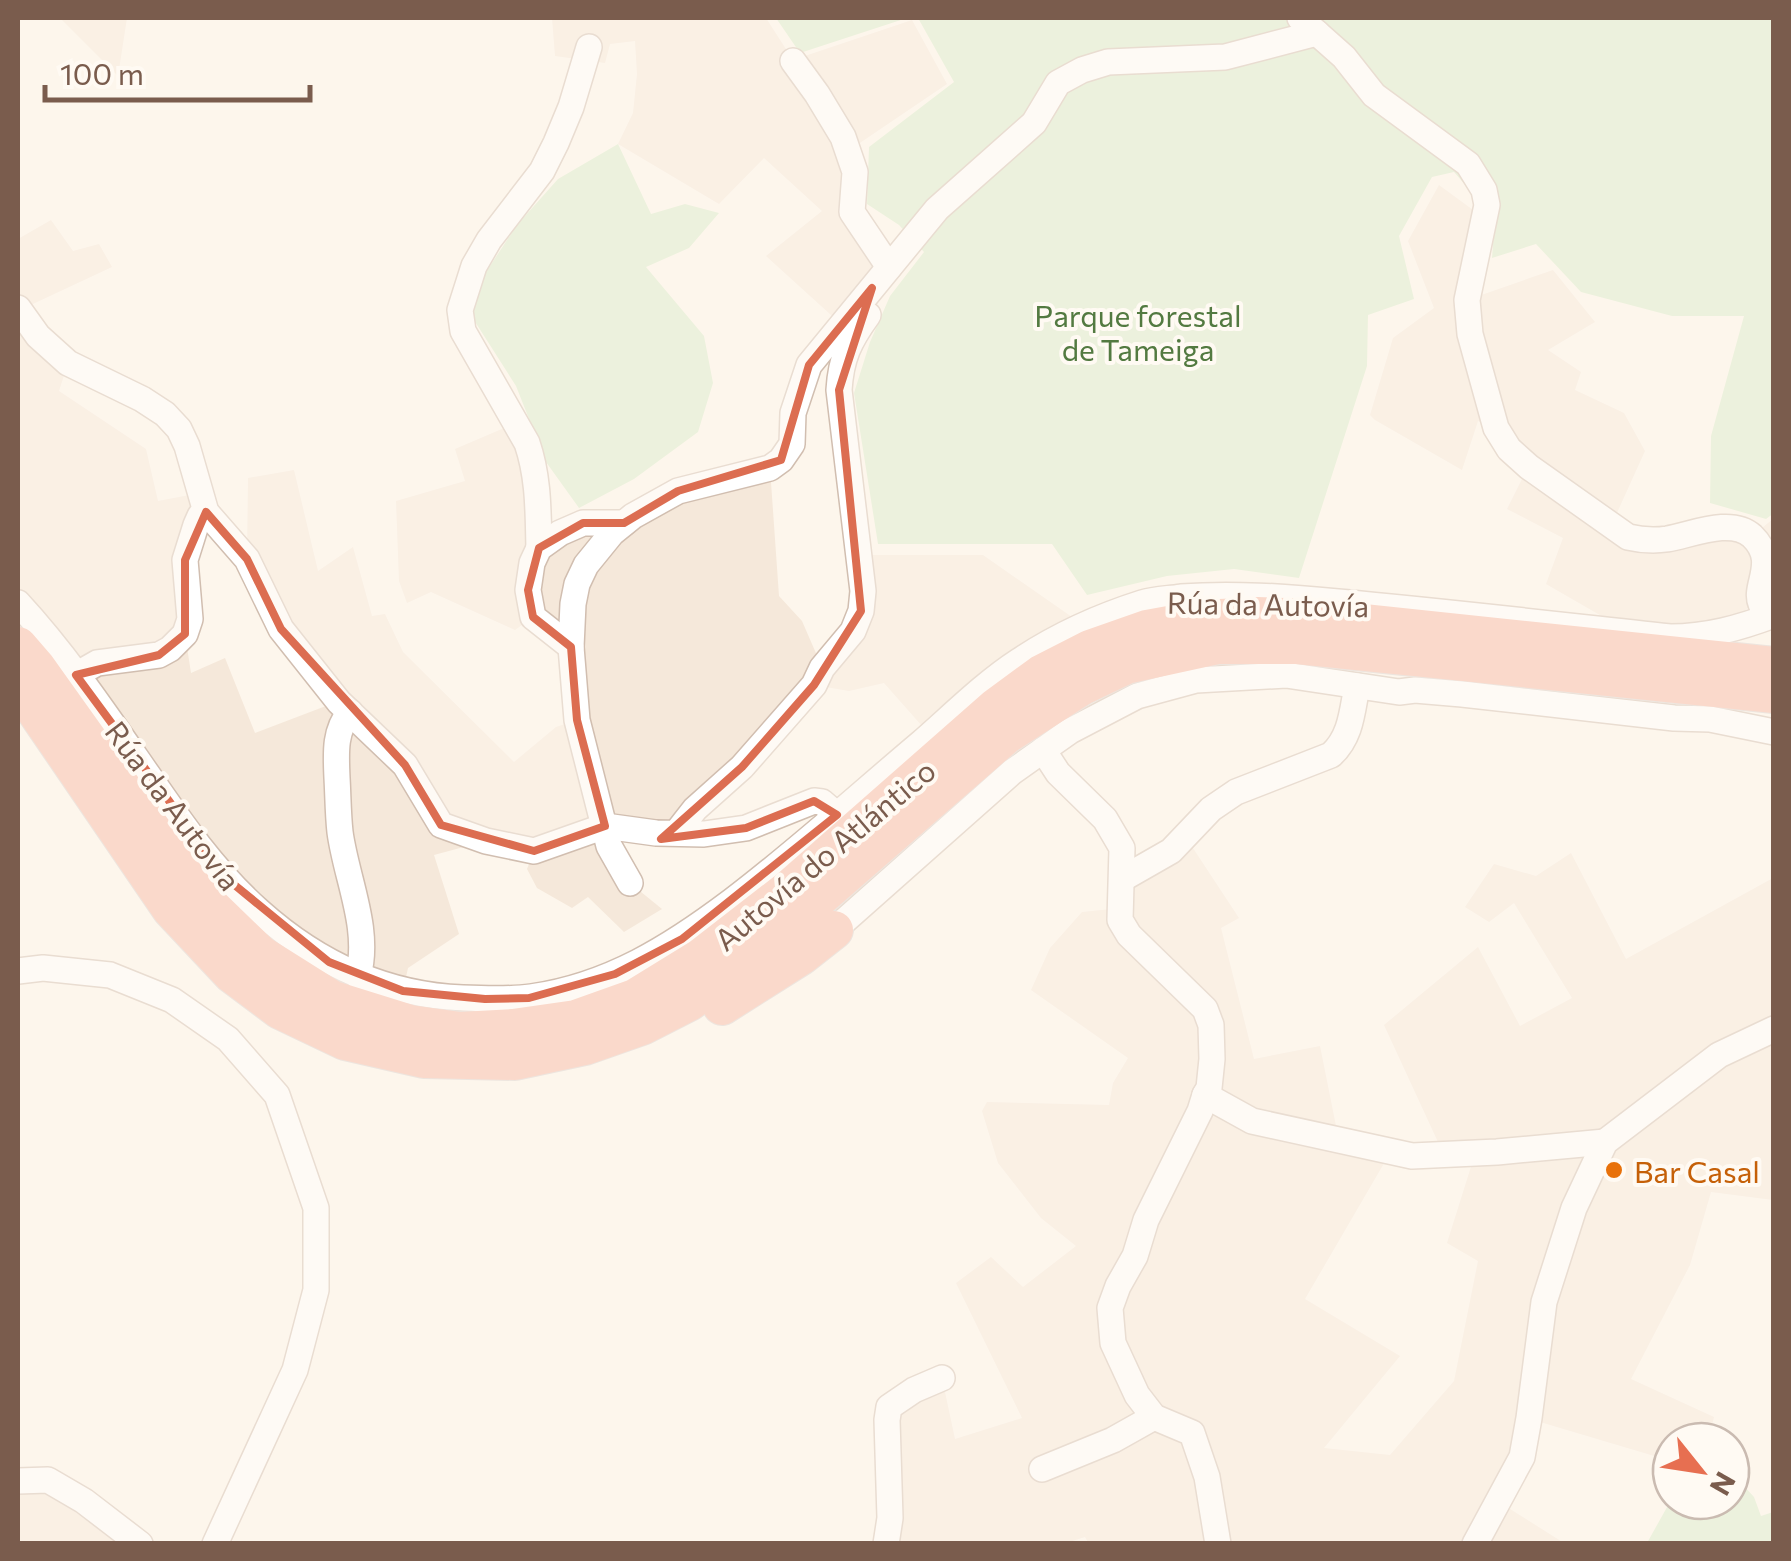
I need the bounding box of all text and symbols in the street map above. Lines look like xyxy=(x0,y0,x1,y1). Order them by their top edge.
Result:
scale bar xyxy=(45,40,310,102)
text: 100 m xyxy=(60,54,144,91)
park label: Parque forestal de Tameiga xyxy=(1034,296,1242,367)
street label: Rúa da Autovía xyxy=(1167,583,1369,623)
street label: Rúa da Autovía xyxy=(98,713,250,897)
street label: Autovía do Atlántico xyxy=(706,751,942,957)
place label: Bar Casal xyxy=(1634,1152,1760,1189)
marker: Bar Casal xyxy=(1603,1159,1625,1181)
north arrow xyxy=(1651,1421,1751,1521)
text: N xyxy=(1704,1466,1743,1502)

